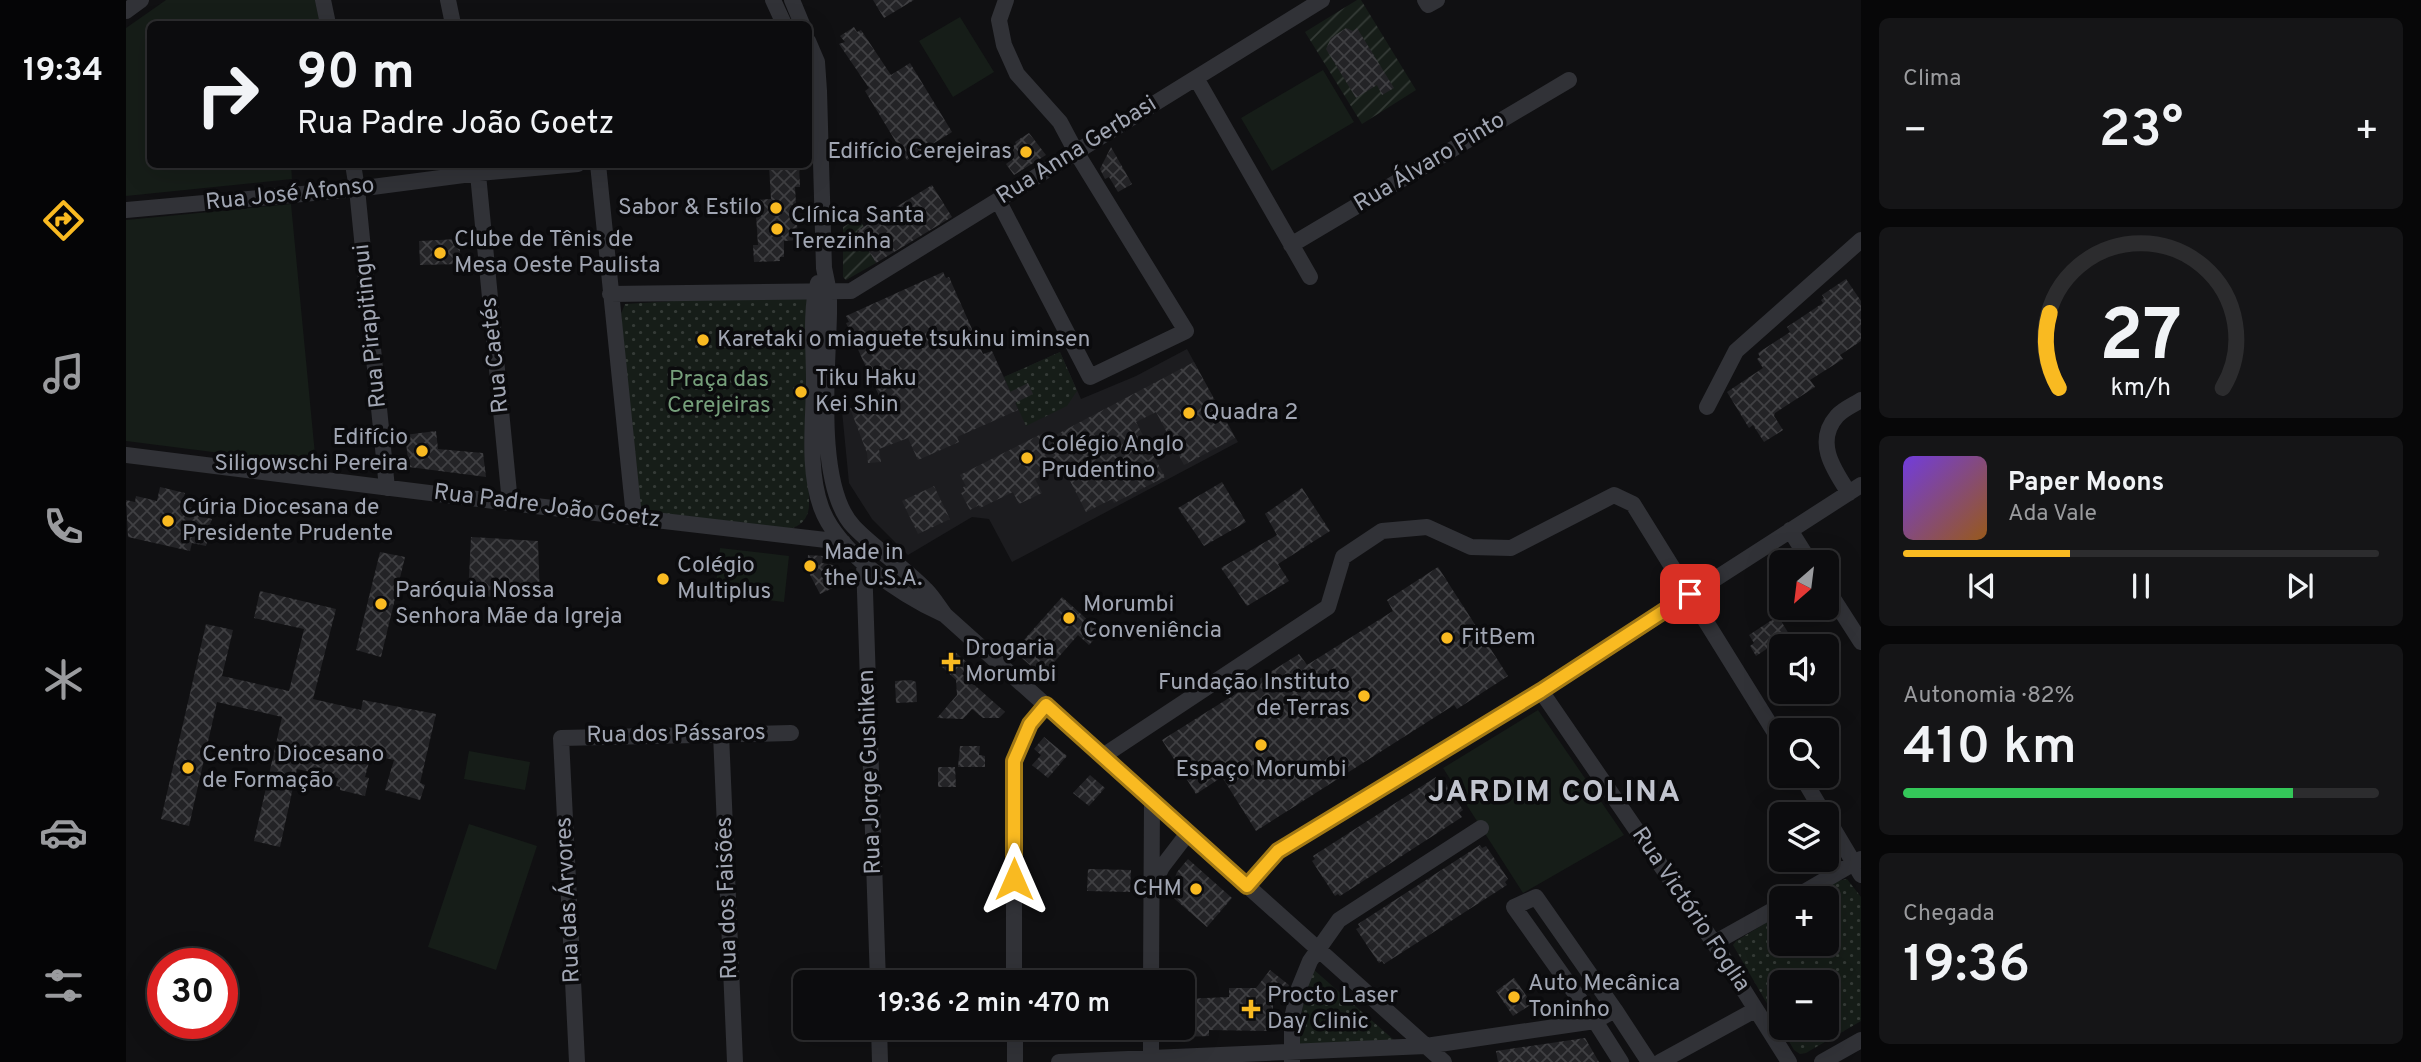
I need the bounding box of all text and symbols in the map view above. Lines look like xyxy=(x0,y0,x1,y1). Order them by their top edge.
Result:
text: 90 m xyxy=(297,44,415,106)
icon: right xyxy=(182,49,273,140)
text: 19:34 xyxy=(23,52,103,92)
text: Clima xyxy=(1903,65,1961,94)
street label: Rua Anna Gerbasi xyxy=(992,90,1162,212)
text: 23° xyxy=(2099,99,2183,165)
text: Rua Padre João Goetz xyxy=(297,105,614,145)
street label: Rua Álvaro Pinto xyxy=(1349,106,1511,219)
text: − xyxy=(1903,108,1928,157)
text: + xyxy=(2354,108,2379,157)
place label: Edifício Cerejeiras xyxy=(827,138,1012,167)
marker: Edifício Cerejeiras xyxy=(1018,144,1034,160)
street label: Rua José Afonso xyxy=(204,172,376,218)
place label: Sabor & Estilo xyxy=(618,194,762,223)
icon: directions xyxy=(39,196,88,245)
marker: Sabor & Estilo xyxy=(768,200,784,216)
place label: Clínica Santa Terezinha xyxy=(791,202,925,257)
marker: Clínica Santa Terezinha xyxy=(769,221,785,237)
place label: Clube de Tênis de Mesa Oeste Paulista xyxy=(454,226,660,281)
street label: Rua Pirapitingui xyxy=(348,243,394,409)
marker: Clube de Tênis de Mesa Oeste Paulista xyxy=(432,245,448,261)
street label: Rua Caetés xyxy=(475,295,517,415)
text: 27 xyxy=(2100,295,2182,387)
place label: Karetaki o miaguete tsukinu iminsen xyxy=(717,326,1091,355)
marker: Karetaki o miaguete tsukinu iminsen xyxy=(695,332,711,348)
icon: music xyxy=(39,349,88,398)
place label: Tiku Haku Kei Shin xyxy=(815,365,917,420)
park label: Praça das Cerejeiras xyxy=(667,366,771,421)
text: km/h xyxy=(2111,373,2171,405)
marker: Tiku Haku Kei Shin xyxy=(793,384,809,400)
place label: Quadra 2 xyxy=(1203,399,1298,428)
marker: Quadra 2 xyxy=(1181,405,1197,421)
place label: Edifício Siligowschi Pereira xyxy=(214,424,408,479)
place label: Colégio Anglo Prudentino xyxy=(1041,431,1184,486)
marker: Edifício Siligowschi Pereira xyxy=(414,443,430,459)
marker: Colégio Anglo Prudentino xyxy=(1019,450,1035,466)
text: Paper Moons xyxy=(2008,467,2164,500)
street label: Rua Padre João Goetz xyxy=(432,479,662,535)
place label: Cúria Diocesana de Presidente Prudente xyxy=(182,494,393,549)
text: Ada Vale xyxy=(2008,500,2097,529)
icon: phone xyxy=(39,502,88,551)
marker: Cúria Diocesana de Presidente Prudente xyxy=(160,513,176,529)
place label: Made in the U.S.A. xyxy=(824,539,922,594)
north arrow xyxy=(1769,550,1839,620)
map controls xyxy=(1769,550,1839,1040)
place label: Colégio Multiplus xyxy=(677,552,771,607)
marker: Made in the U.S.A. xyxy=(802,558,818,574)
pin xyxy=(1660,564,1720,624)
icon: previous xyxy=(1963,567,2001,605)
icon: pause xyxy=(2122,567,2160,605)
icon: next xyxy=(2281,567,2319,605)
marker: Colégio Multiplus xyxy=(655,571,671,587)
icon: arrive xyxy=(1671,575,1709,613)
place label: Paróquia Nossa Senhora Mãe da Igreja xyxy=(395,577,622,632)
place label: Morumbi Conveniência xyxy=(1083,591,1222,646)
marker: Paróquia Nossa Senhora Mãe da Igreja xyxy=(373,596,389,612)
marker: Morumbi Conveniência xyxy=(1061,610,1077,626)
place label: FitBem xyxy=(1461,624,1536,653)
marker: FitBem xyxy=(1439,630,1455,646)
button: sound xyxy=(1769,634,1839,704)
place label: Drogaria Morumbi xyxy=(965,635,1056,690)
marker: Drogaria Morumbi xyxy=(943,654,959,670)
icon: climate xyxy=(39,655,88,704)
street label: Rua Jorge Gushiken xyxy=(853,669,889,875)
place label: Fundação Instituto de Terras xyxy=(1158,669,1350,724)
text: Autonomia · 82% xyxy=(1903,682,2075,711)
marker: Fundação Instituto de Terras xyxy=(1356,688,1372,704)
text: 410 km xyxy=(1903,716,2077,782)
button: search xyxy=(1769,718,1839,788)
street label: Rua dos Pássaros xyxy=(586,719,766,751)
marker: Espaço Morumbi xyxy=(1253,737,1269,753)
place label: Centro Diocesano de Formação xyxy=(202,741,384,796)
place label: Espaço Morumbi xyxy=(1175,756,1347,785)
marker: Centro Diocesano de Formação xyxy=(180,760,196,776)
district label: JARDIM COLINA xyxy=(1428,775,1682,812)
button: layers xyxy=(1769,802,1839,872)
icon: car xyxy=(39,808,88,857)
street label: Rua das Árvores xyxy=(549,816,588,984)
street label: Rua dos Faisões xyxy=(711,816,745,980)
street label: Rua Victório Foglia xyxy=(1624,822,1756,998)
position arrow xyxy=(977,842,1051,916)
place label: CHM xyxy=(1133,875,1182,904)
marker: CHM xyxy=(1188,881,1204,897)
button: + xyxy=(1769,886,1839,956)
text: Chegada xyxy=(1903,900,1995,929)
text: 19:36 xyxy=(1903,934,2030,1000)
speed limit sign: 30 xyxy=(147,948,238,1039)
icon: filters xyxy=(39,961,88,1010)
place label: Auto Mecânica Toninho xyxy=(1528,970,1680,1025)
button: − xyxy=(1769,970,1839,1040)
place label: Procto Laser Day Clinic xyxy=(1267,982,1398,1037)
text: 19:36 · 2 min · 470 m xyxy=(878,988,1110,1021)
marker: Auto Mecânica Toninho xyxy=(1506,989,1522,1005)
marker: Procto Laser Day Clinic xyxy=(1241,999,1261,1019)

